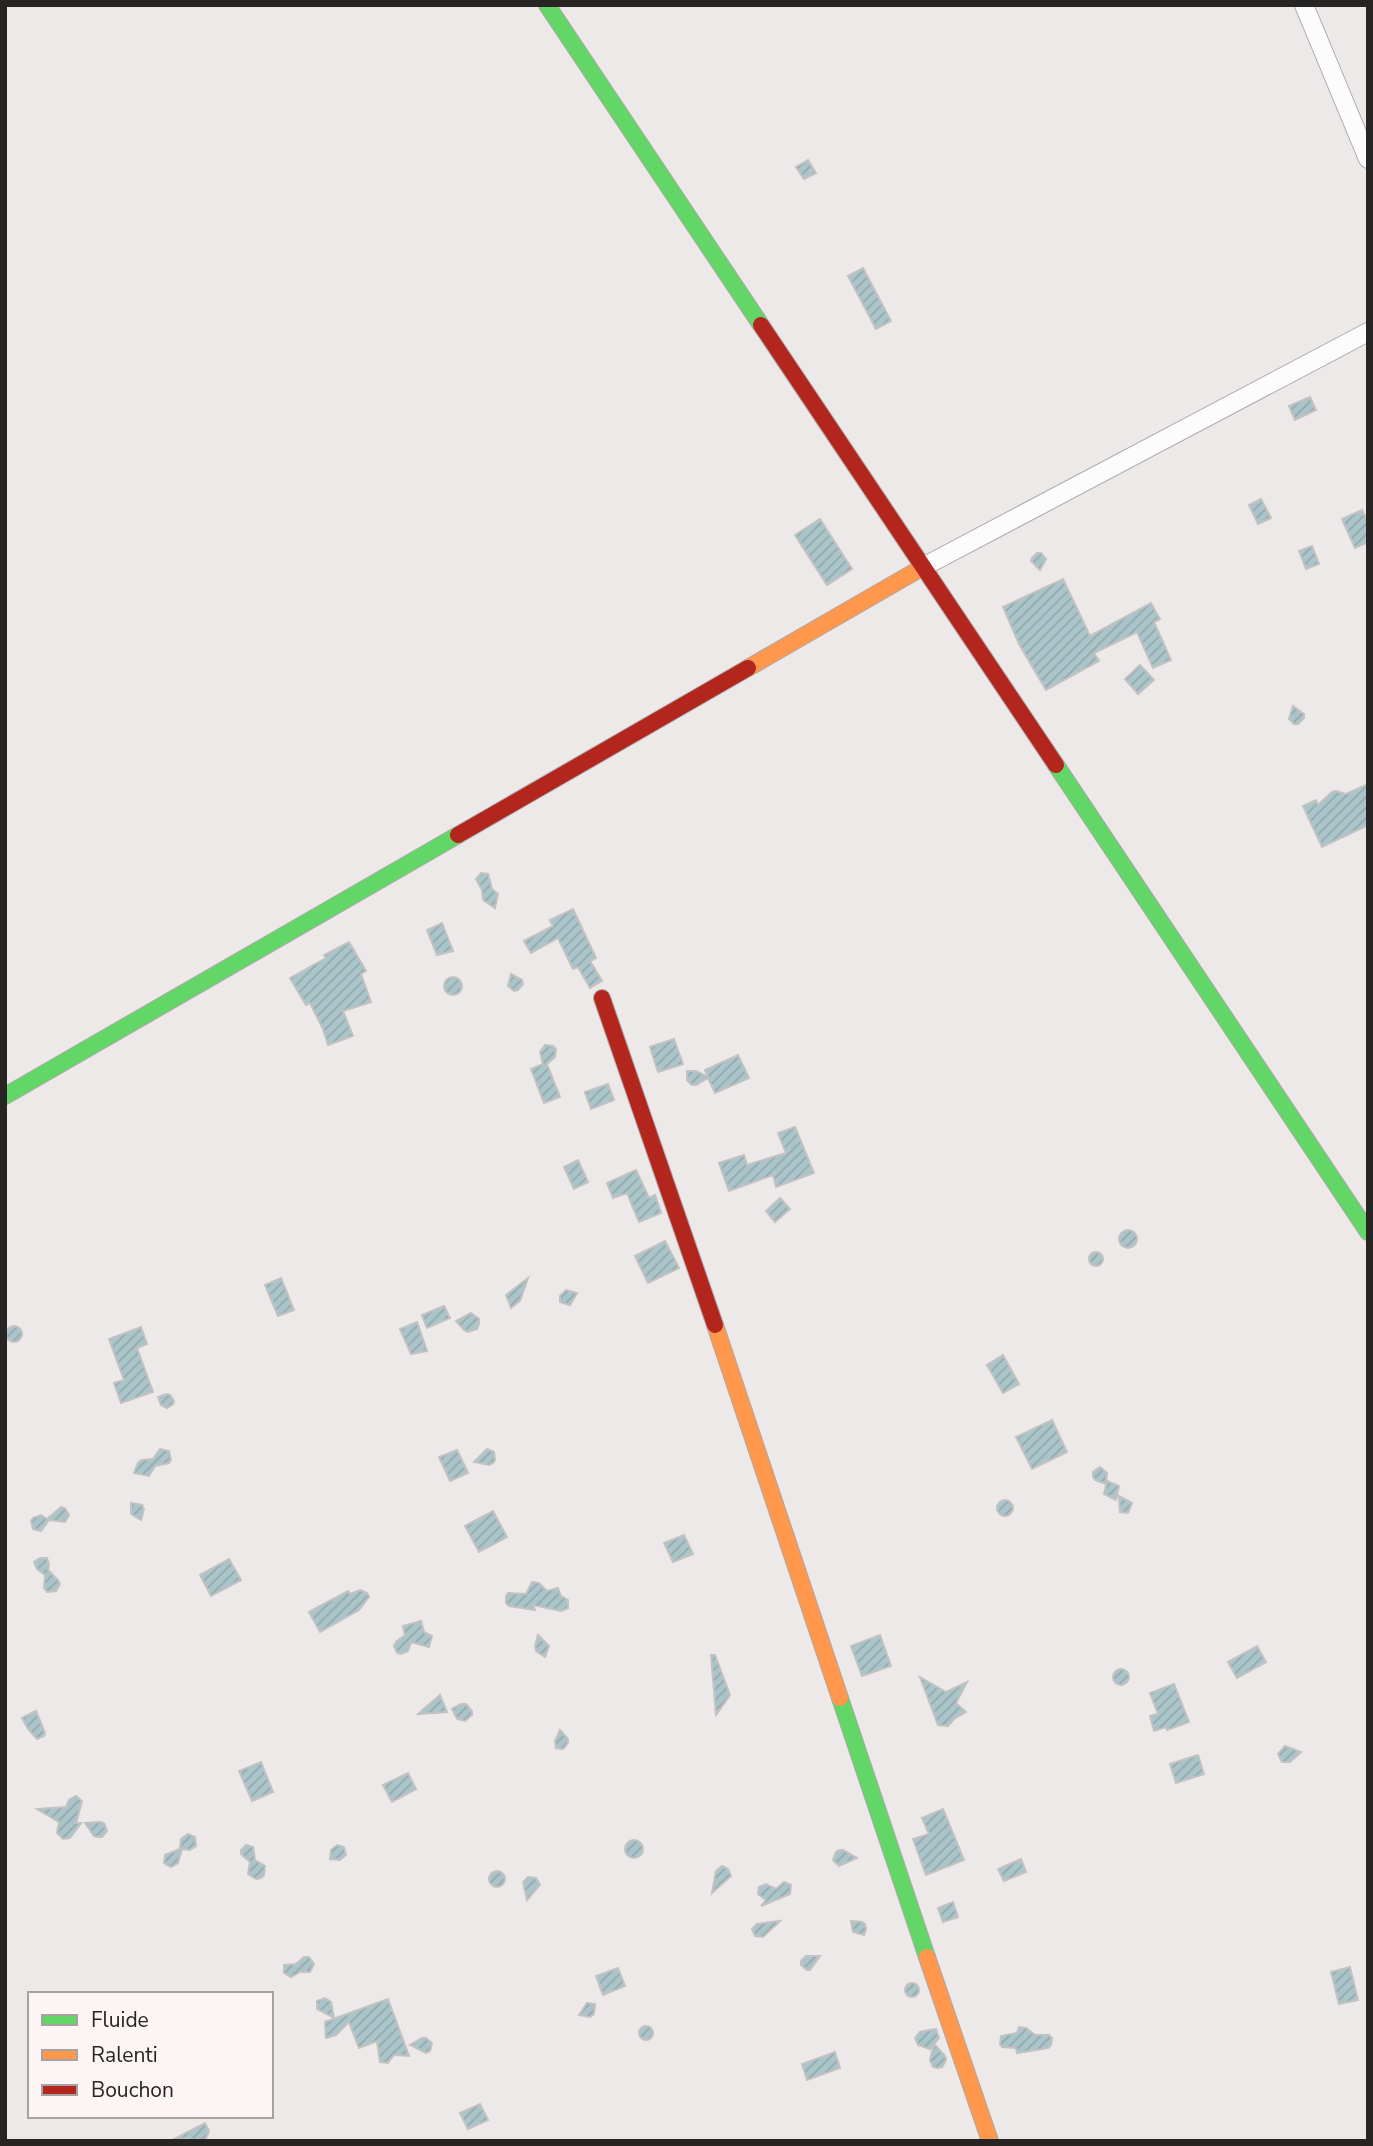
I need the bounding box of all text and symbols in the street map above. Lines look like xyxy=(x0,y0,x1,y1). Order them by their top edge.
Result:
legend xyxy=(28,1992,273,2118)
text: Fluide xyxy=(91,2006,149,2034)
text: Ralenti xyxy=(91,2041,158,2069)
text: Bouchon xyxy=(91,2076,174,2104)

